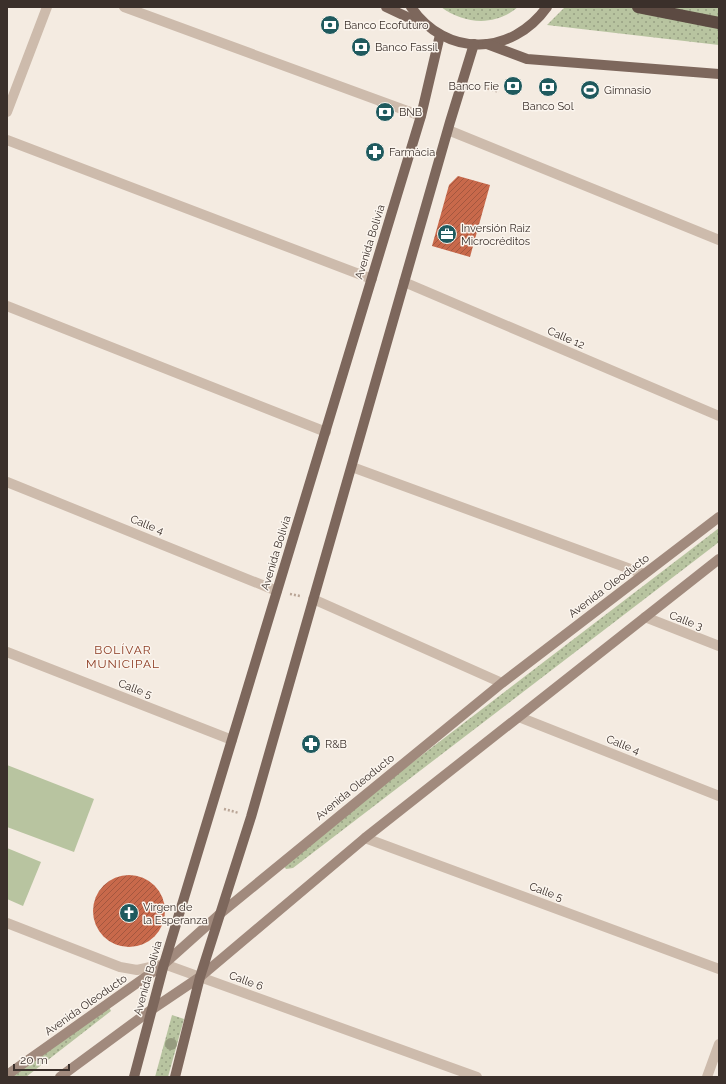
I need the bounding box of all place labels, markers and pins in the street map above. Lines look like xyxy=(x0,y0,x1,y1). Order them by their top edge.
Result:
bank icon: Banco Ecofuturo xyxy=(319,14,341,36)
place label: Banco Ecofuturo xyxy=(344,19,429,32)
bank icon: Banco Fassil xyxy=(350,36,372,58)
place label: Banco Fassil xyxy=(375,41,438,54)
bank icon: Banco Fie xyxy=(502,75,524,97)
bank icon: Banco Sol xyxy=(537,76,559,98)
sports icon: Gimnasio xyxy=(579,79,601,101)
place label: Banco Fie xyxy=(449,80,500,93)
place label: Gimnasio xyxy=(604,84,652,97)
place label: Banco Sol xyxy=(522,100,574,113)
bank icon: BNB xyxy=(374,101,396,123)
place label: BNB xyxy=(399,106,422,119)
pharmacy icon: Farmàcia xyxy=(364,141,386,163)
place label: Farmàcia xyxy=(389,146,435,159)
place label: Inversión Raiz Microcréditos xyxy=(461,222,531,248)
office icon: Inversión Raiz Microcréditos xyxy=(436,223,458,245)
pharmacy icon: R&B xyxy=(300,733,322,755)
place label: R&B xyxy=(325,738,347,751)
place label: Virgen de la Esperanza xyxy=(143,901,208,927)
church icon: Virgen de la Esperanza xyxy=(118,902,140,924)

